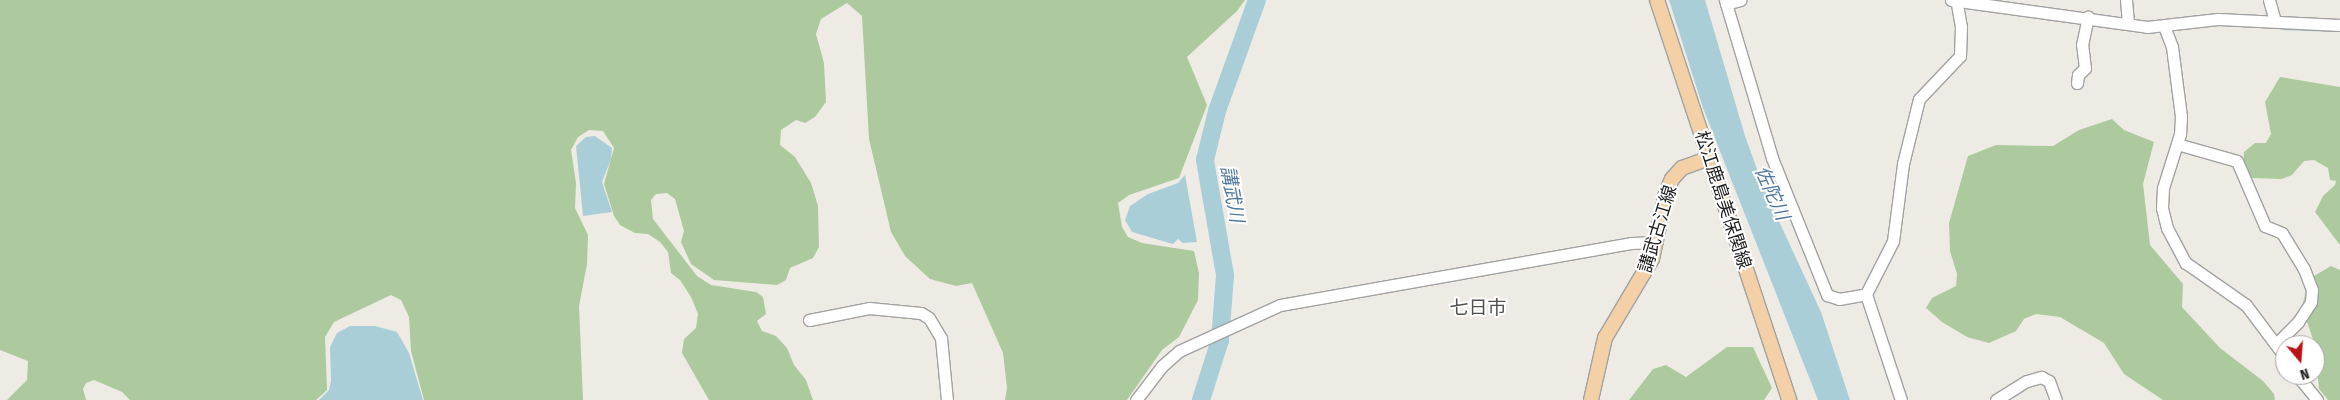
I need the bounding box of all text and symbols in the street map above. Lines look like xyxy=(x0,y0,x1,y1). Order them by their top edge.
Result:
street label: 松江鹿島美保関線 xyxy=(1690,128,1756,272)
water label: 佐陀川 xyxy=(1750,162,1794,224)
water label: 講武川 xyxy=(1216,164,1248,224)
street label: 講武古江線 xyxy=(1635,183,1681,275)
district label: 七日市 xyxy=(1450,297,1506,319)
north arrow xyxy=(2275,335,2325,385)
text: N xyxy=(2298,364,2311,383)

